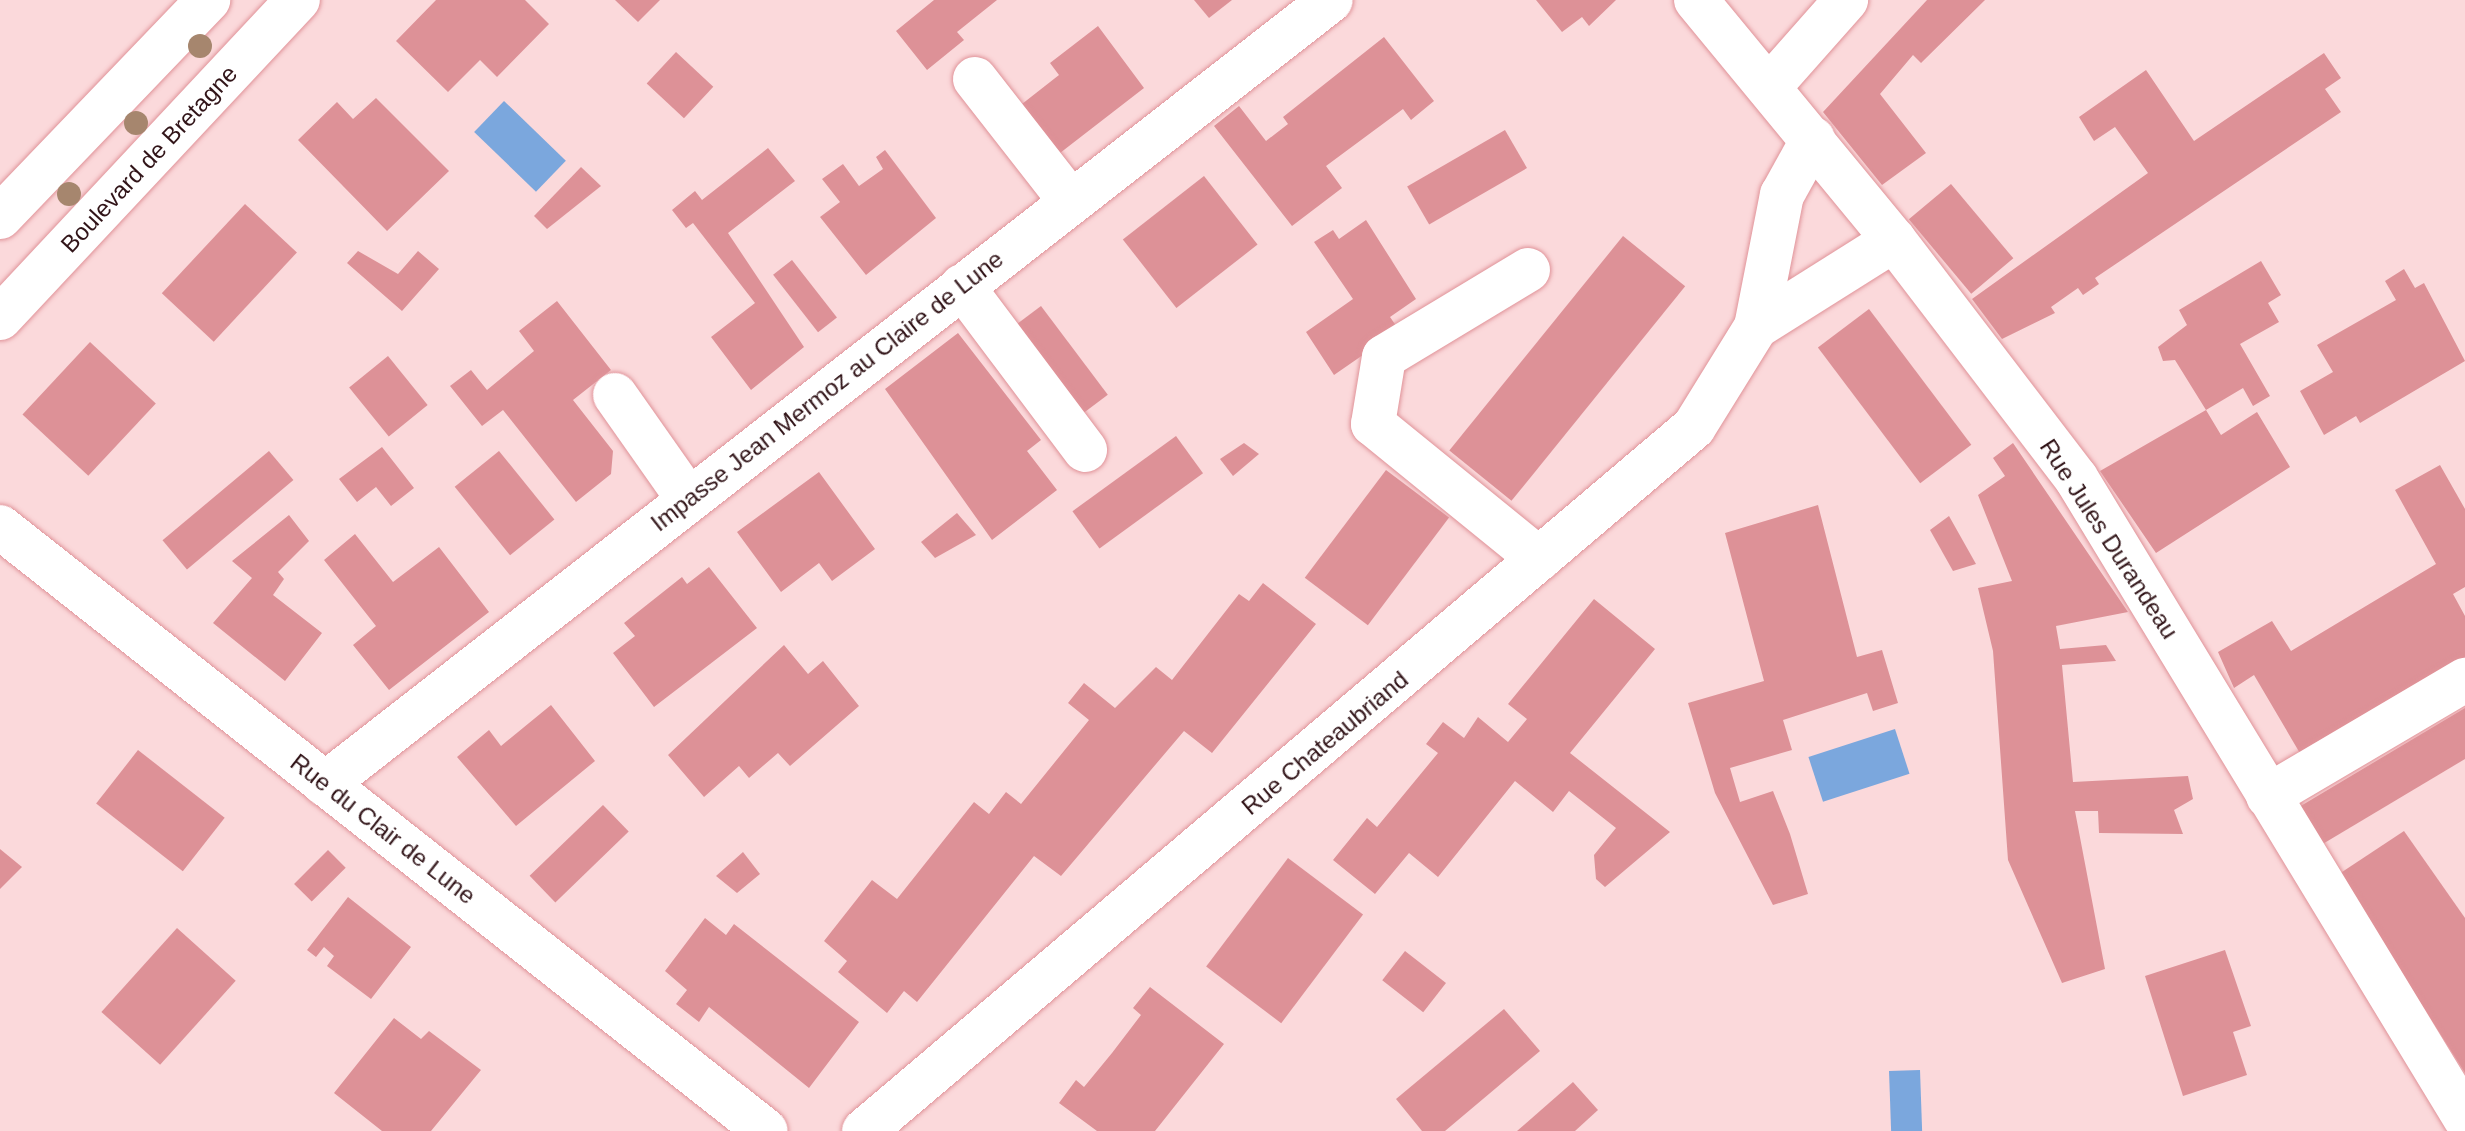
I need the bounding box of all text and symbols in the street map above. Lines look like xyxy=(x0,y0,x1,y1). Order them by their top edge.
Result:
street label: Boulevard de Bretagne xyxy=(55,59,243,259)
street label: Impasse Jean Mermoz au Claire de Lune xyxy=(645,245,1009,537)
street label: Rue Jules Durandeau xyxy=(2034,434,2184,644)
street label: Rue Chateaubriand xyxy=(1236,665,1414,821)
street label: Rue du Clair de Lune xyxy=(285,748,481,910)

